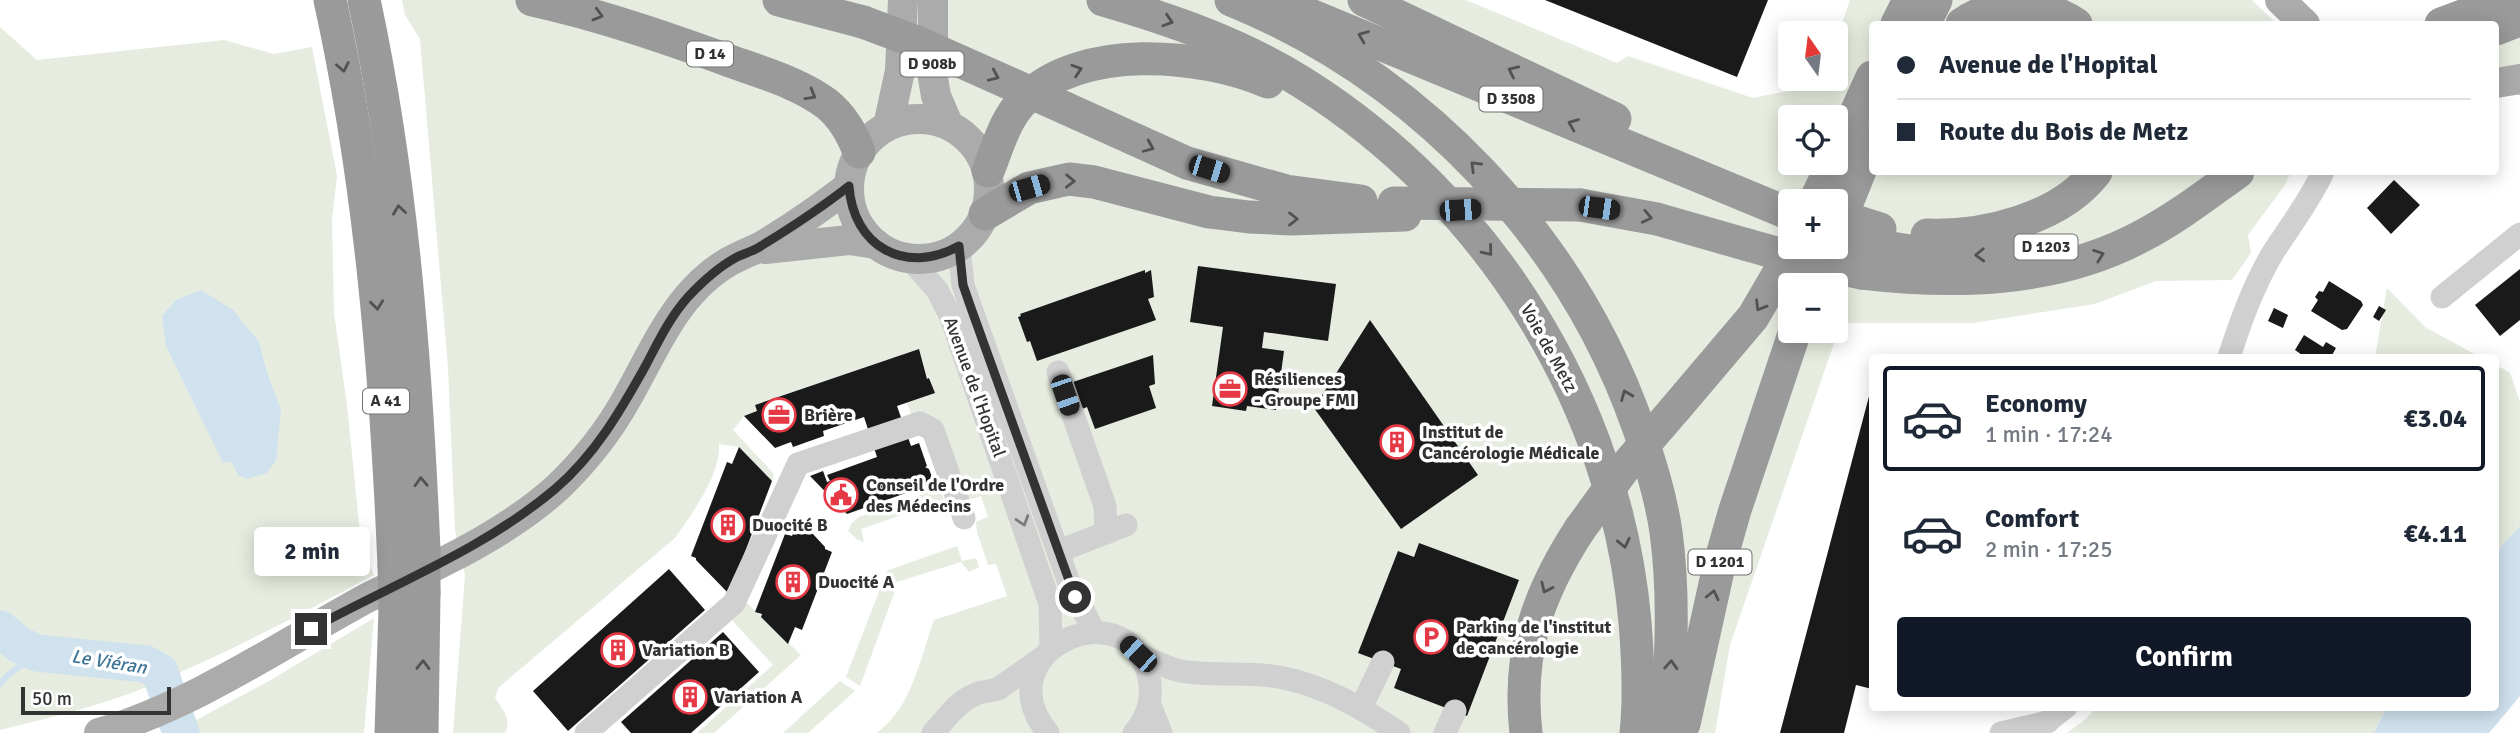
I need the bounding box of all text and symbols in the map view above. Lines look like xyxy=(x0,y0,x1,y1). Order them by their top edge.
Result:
one-way arrow xyxy=(592,7,604,22)
one-way arrow xyxy=(1162,12,1174,27)
north arrow xyxy=(1778,21,1848,91)
map controls xyxy=(1778,21,1848,343)
one-way arrow xyxy=(1358,30,1370,44)
road number: D 14 xyxy=(687,42,733,66)
text: Avenue de l'Hopital xyxy=(1939,49,2158,81)
road number: D 908b xyxy=(900,52,964,76)
one-way arrow xyxy=(335,61,350,73)
one-way arrow xyxy=(1070,64,1082,78)
one-way arrow xyxy=(1508,65,1520,79)
one-way arrow xyxy=(987,68,999,82)
road number: D 3508 xyxy=(1480,86,1542,111)
one-way arrow xyxy=(804,87,816,100)
button: locate xyxy=(1778,105,1848,175)
text: Route du Bois de Metz xyxy=(1939,116,2188,148)
one-way arrow xyxy=(1567,118,1580,132)
one-way arrow xyxy=(1142,139,1154,153)
car xyxy=(1186,153,1233,185)
one-way arrow xyxy=(1470,161,1483,174)
car xyxy=(1006,172,1053,204)
one-way arrow xyxy=(1065,173,1076,188)
button: + xyxy=(1778,189,1848,259)
car xyxy=(1577,195,1622,221)
car xyxy=(1439,198,1482,222)
one-way arrow xyxy=(392,204,407,216)
one-way arrow xyxy=(1641,208,1653,223)
one-way arrow xyxy=(1288,211,1299,227)
road number: D 1203 xyxy=(2014,234,2078,260)
one-way arrow xyxy=(1479,243,1492,255)
one-way arrow xyxy=(1975,248,1986,263)
one-way arrow xyxy=(2092,249,2104,263)
button: − xyxy=(1778,273,1848,343)
one-way arrow xyxy=(370,299,385,311)
one-way arrow xyxy=(1755,299,1768,312)
street label: Voie de Metz xyxy=(1516,300,1582,396)
street label: Avenue de l'Hopital xyxy=(939,314,1011,460)
place label: Résiliences - Groupe FMI xyxy=(1254,368,1356,411)
office icon: Résiliences - Groupe FMI xyxy=(1211,370,1249,408)
car xyxy=(1049,372,1082,418)
icon: car xyxy=(1901,387,1964,450)
road number: A 41 xyxy=(363,388,409,414)
text: Economy xyxy=(1985,388,2087,420)
one-way arrow xyxy=(1620,390,1634,402)
office icon: Brière xyxy=(760,396,798,434)
text: €3.04 xyxy=(2403,403,2467,435)
place label: Brière xyxy=(804,404,853,426)
text: 1 min · 17:24 xyxy=(1985,420,2113,449)
place label: Institut de Cancérologie Médicale xyxy=(1422,421,1600,464)
building icon: Institut de Cancérologie Médicale xyxy=(1378,423,1416,461)
place label: Conseil de l'Ordre des Médecins xyxy=(866,474,1004,517)
one-way arrow xyxy=(414,476,429,487)
public building icon: Conseil de l'Ordre des Médecins xyxy=(822,476,860,514)
icon: car xyxy=(1901,502,1964,565)
text: Comfort xyxy=(1985,503,2079,535)
building icon: Duocité B xyxy=(709,506,747,544)
place label: Duocité B xyxy=(752,514,828,536)
one-way arrow xyxy=(1015,514,1029,526)
text: €4.11 xyxy=(2403,518,2467,550)
callout: 2 min xyxy=(253,528,369,576)
text: 2 min · 17:25 xyxy=(1985,535,2113,564)
text: 2 min xyxy=(284,537,340,566)
one-way arrow xyxy=(1615,537,1630,549)
road number: D 1201 xyxy=(1688,550,1752,575)
building icon: Duocité A xyxy=(774,563,812,601)
place label: Duocité A xyxy=(818,571,895,593)
route start xyxy=(1059,581,1091,613)
one-way arrow xyxy=(1540,581,1554,593)
one-way arrow xyxy=(1704,589,1719,601)
route end xyxy=(295,613,327,645)
place label: Parking de l'institut de cancérologie xyxy=(1456,616,1611,659)
button: Confirm xyxy=(1897,617,2471,697)
parking icon: Parking de l'institut de cancérologie xyxy=(1412,618,1450,656)
building icon: Variation B xyxy=(599,631,637,669)
car xyxy=(1116,632,1161,676)
place label: Variation B xyxy=(642,639,730,661)
water label: Le Viéran xyxy=(70,644,149,680)
one-way arrow xyxy=(415,659,431,670)
one-way arrow xyxy=(1663,659,1678,670)
building icon: Variation A xyxy=(671,678,709,716)
scale bar xyxy=(21,684,172,716)
place label: Variation A xyxy=(714,686,803,708)
text: 50 m xyxy=(32,687,72,711)

